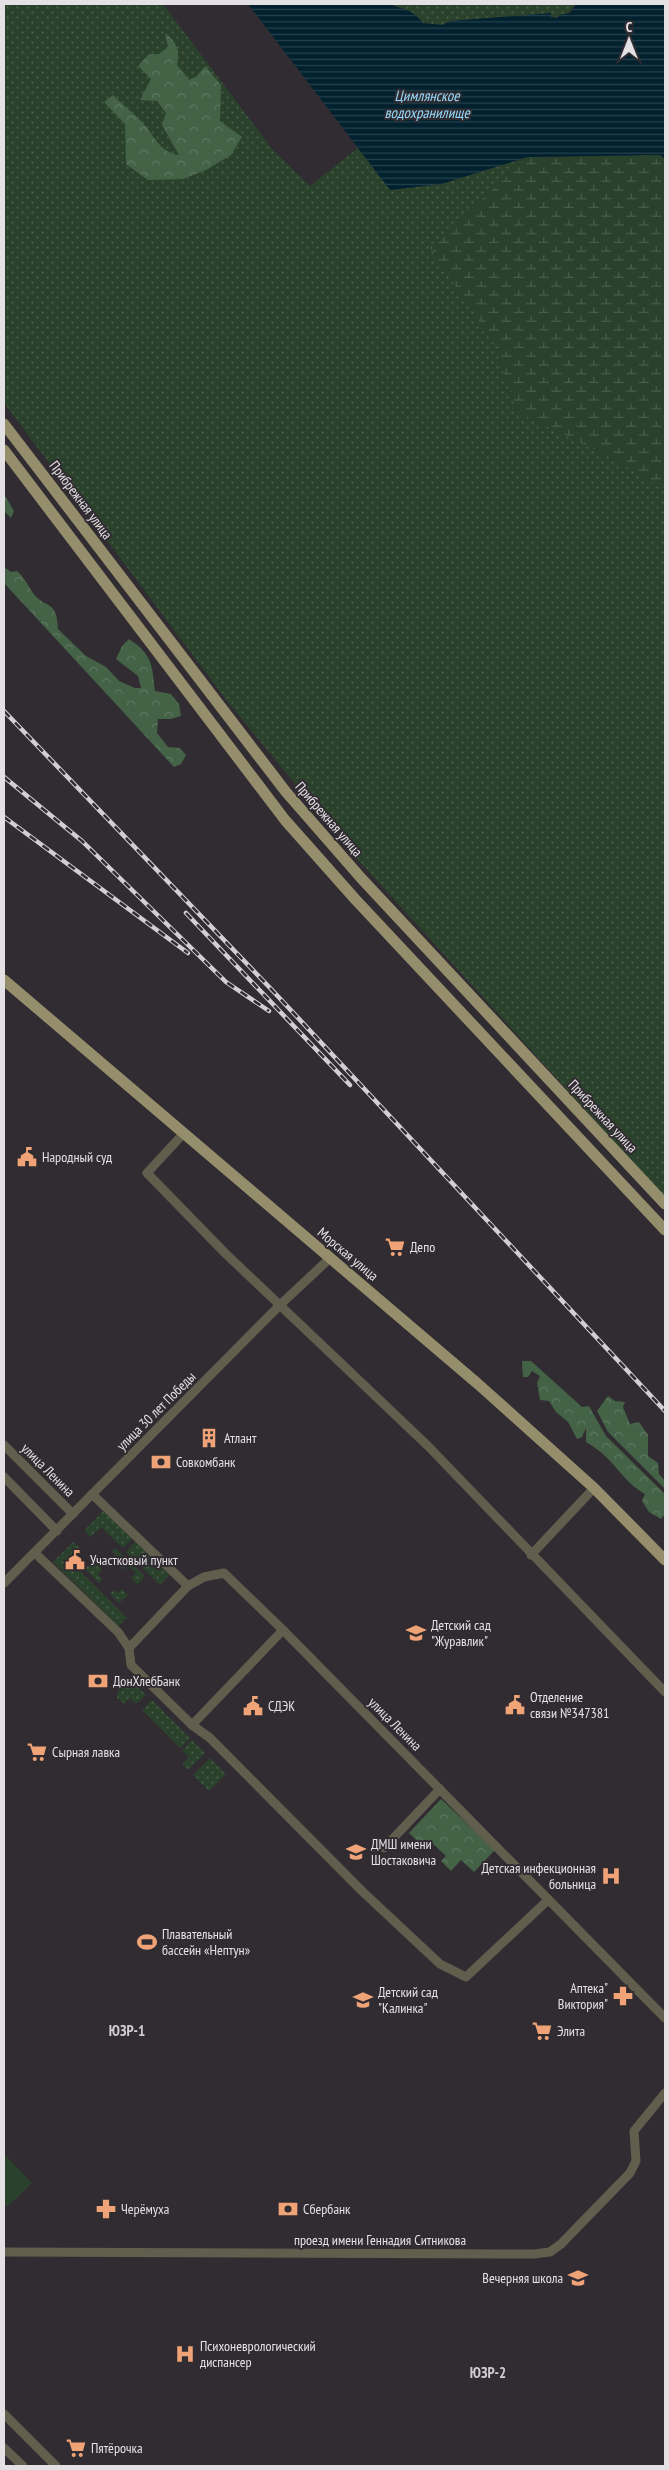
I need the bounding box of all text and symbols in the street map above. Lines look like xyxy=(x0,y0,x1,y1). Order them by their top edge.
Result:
north arrow xyxy=(604,15,654,65)
text: С xyxy=(626,18,633,36)
water label: Цимлянское водохранилище xyxy=(384,86,470,122)
street label: Прибрежная улица xyxy=(46,457,116,543)
street label: Прибрежная улица xyxy=(291,778,367,860)
street label: Прибрежная улица xyxy=(564,1076,642,1156)
public building icon: Народный суд xyxy=(16,1146,38,1168)
place label: Народный суд xyxy=(42,1148,112,1166)
street label: Морская улица xyxy=(314,1223,382,1285)
supermarket icon: Депо xyxy=(384,1236,406,1258)
place label: Депо xyxy=(410,1238,435,1256)
street label: улица 30 лет Победы xyxy=(113,1368,199,1454)
building icon: Атлант xyxy=(198,1427,220,1449)
place label: Атлант xyxy=(224,1429,257,1447)
street label: улица Ленина xyxy=(17,1439,79,1501)
bank icon: Совкомбанк xyxy=(150,1451,172,1473)
place label: Совкомбанк xyxy=(176,1453,236,1471)
public building icon: Участковый пункт xyxy=(64,1549,86,1571)
place label: Участковый пункт xyxy=(90,1551,178,1569)
place label: Детский сад "Журавлик" xyxy=(431,1616,491,1650)
school or university icon: Детский сад "Журавлик" xyxy=(405,1622,427,1644)
bank icon: ДонХлебБанк xyxy=(87,1670,109,1692)
place label: ДонХлебБанк xyxy=(113,1672,181,1690)
place label: Отделение связи №347381 xyxy=(530,1688,609,1722)
street label: улица Ленина xyxy=(364,1693,426,1755)
public building icon: Отделение связи №347381 xyxy=(504,1694,526,1716)
public building icon: СДЭК xyxy=(242,1695,264,1717)
place label: СДЭК xyxy=(268,1697,295,1715)
supermarket icon: Сырная лавка xyxy=(26,1741,48,1763)
place label: Сырная лавка xyxy=(52,1743,120,1761)
place label: ДМШ имени Шостаковича xyxy=(371,1835,436,1869)
school or university icon: ДМШ имени Шостаковича xyxy=(345,1841,367,1863)
place label: Детская инфекционная больница xyxy=(481,1859,596,1893)
hospital icon: Детская инфекционная больница xyxy=(600,1865,622,1887)
place label: Плавательный бассейн «Нептун» xyxy=(162,1925,250,1959)
sports icon: Плавательный бассейн «Нептун» xyxy=(136,1931,158,1953)
place label: Аптека" Виктория" xyxy=(558,1979,608,2013)
place label: Детский сад "Калинка" xyxy=(378,1983,438,2017)
pharmacy icon: Аптека" Виктория" xyxy=(612,1985,634,2007)
school or university icon: Детский сад "Калинка" xyxy=(352,1989,374,2011)
supermarket icon: Элита xyxy=(531,2020,553,2042)
district label: ЮЗР-1 xyxy=(109,2021,145,2040)
place label: Элита xyxy=(557,2022,585,2040)
pharmacy icon: Черёмуха xyxy=(95,2198,117,2220)
bank icon: Сбербанк xyxy=(277,2198,299,2220)
place label: Черёмуха xyxy=(121,2200,169,2218)
place label: Сбербанк xyxy=(303,2200,351,2218)
street label: проезд имени Геннадия Ситникова xyxy=(294,2231,466,2249)
school or university icon: Вечерняя школа xyxy=(567,2267,589,2289)
place label: Вечерняя школа xyxy=(482,2269,563,2287)
place label: Психоневрологический диспансер xyxy=(200,2337,316,2371)
hospital icon: Психоневрологический диспансер xyxy=(174,2343,196,2365)
district label: ЮЗР-2 xyxy=(470,2363,506,2382)
supermarket icon: Пятёрочка xyxy=(65,2437,87,2459)
place label: Пятёрочка xyxy=(91,2439,143,2457)

